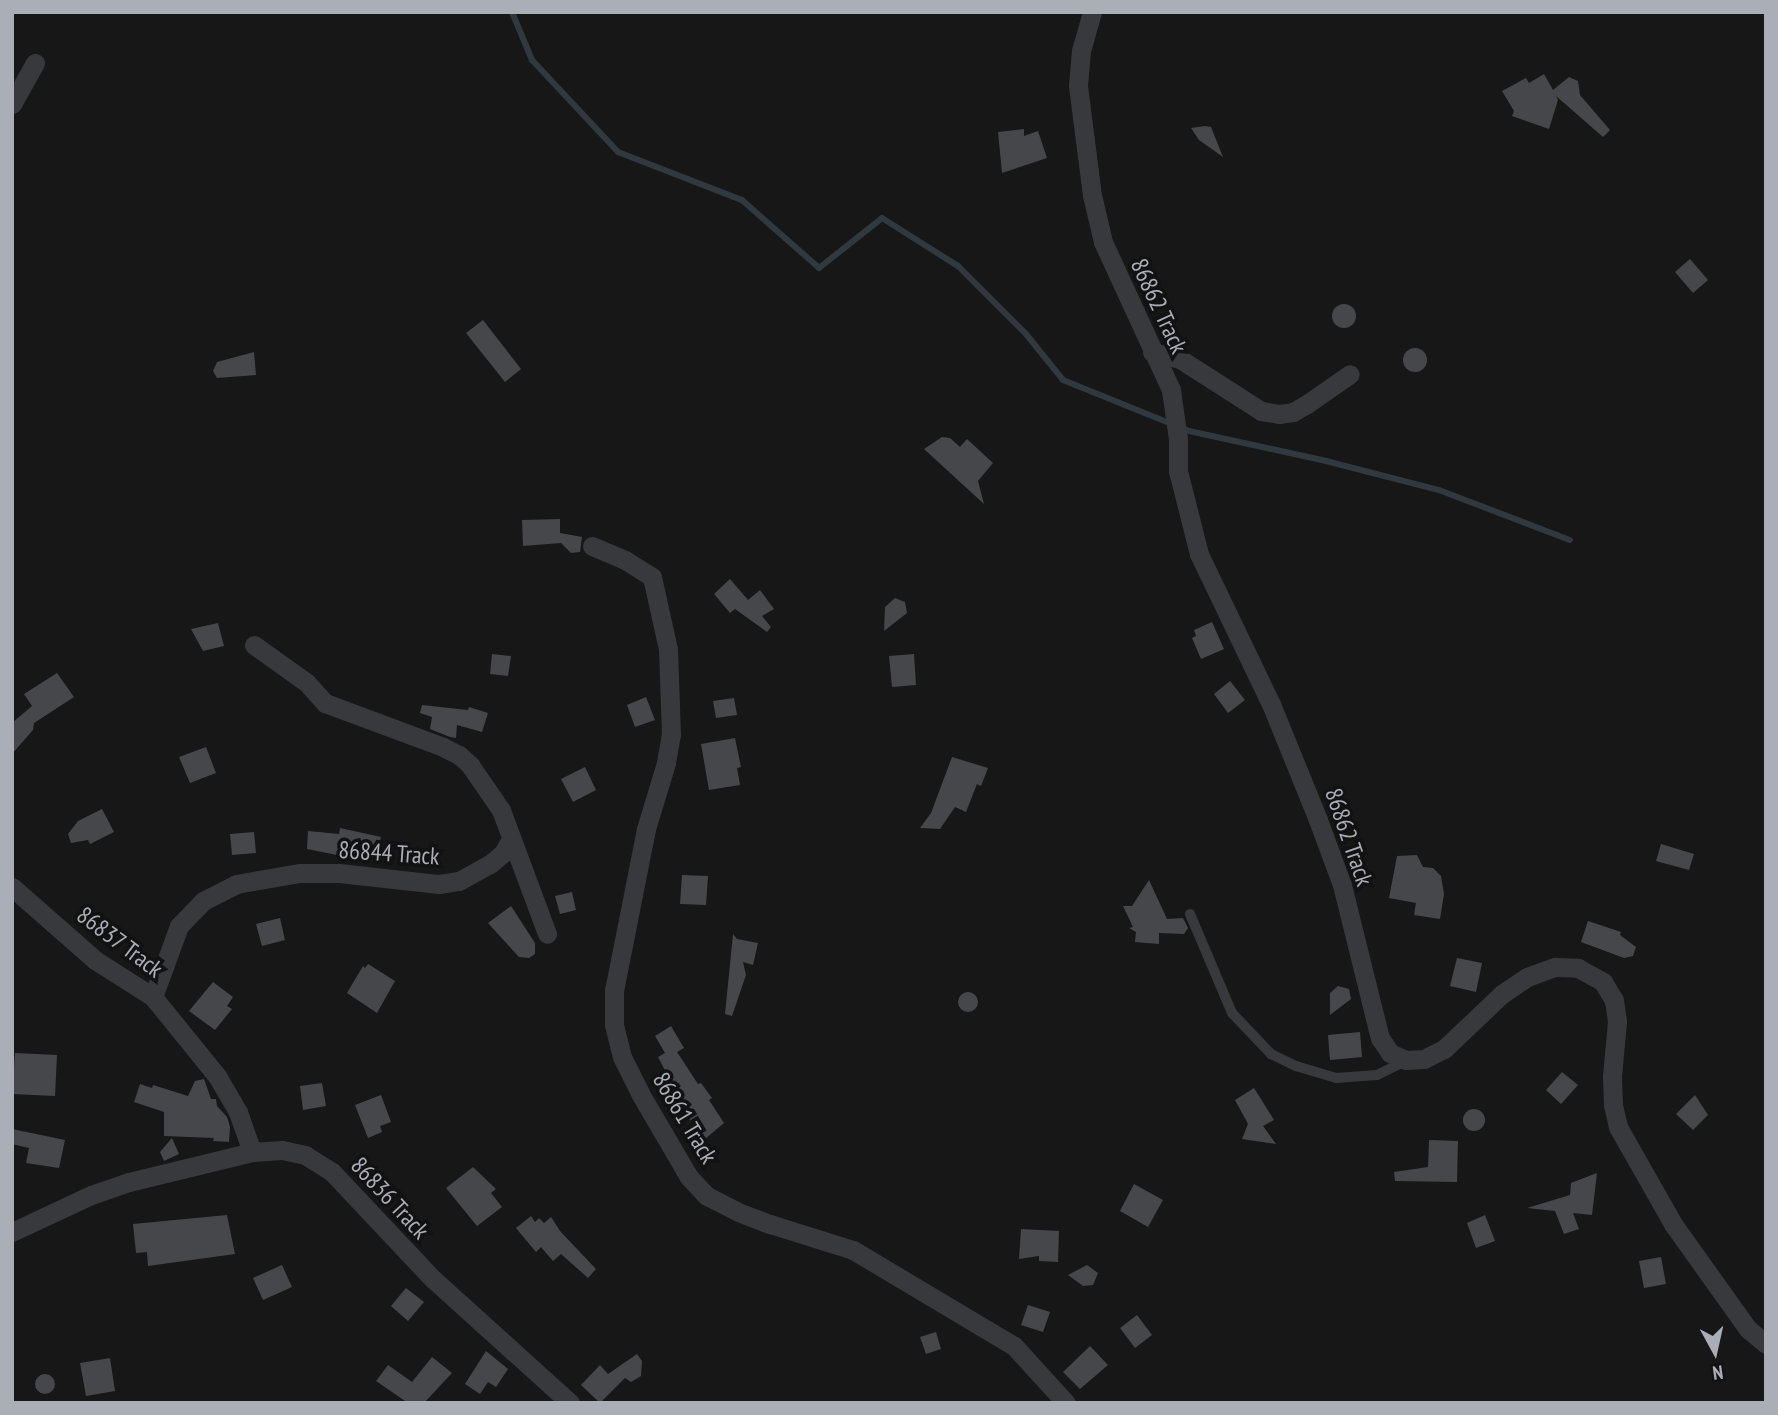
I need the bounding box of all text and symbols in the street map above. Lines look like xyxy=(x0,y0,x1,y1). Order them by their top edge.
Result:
street label: 86862 Track xyxy=(1124,254,1194,358)
street label: 86862 Track xyxy=(1319,784,1379,890)
street label: 86844 Track xyxy=(337,835,441,871)
street label: 86837 Track xyxy=(71,900,169,984)
street label: 86861 Track xyxy=(646,1067,724,1169)
street label: 86836 Track xyxy=(345,1151,435,1245)
north arrow xyxy=(1680,1317,1750,1387)
text: N xyxy=(1711,1360,1725,1385)

